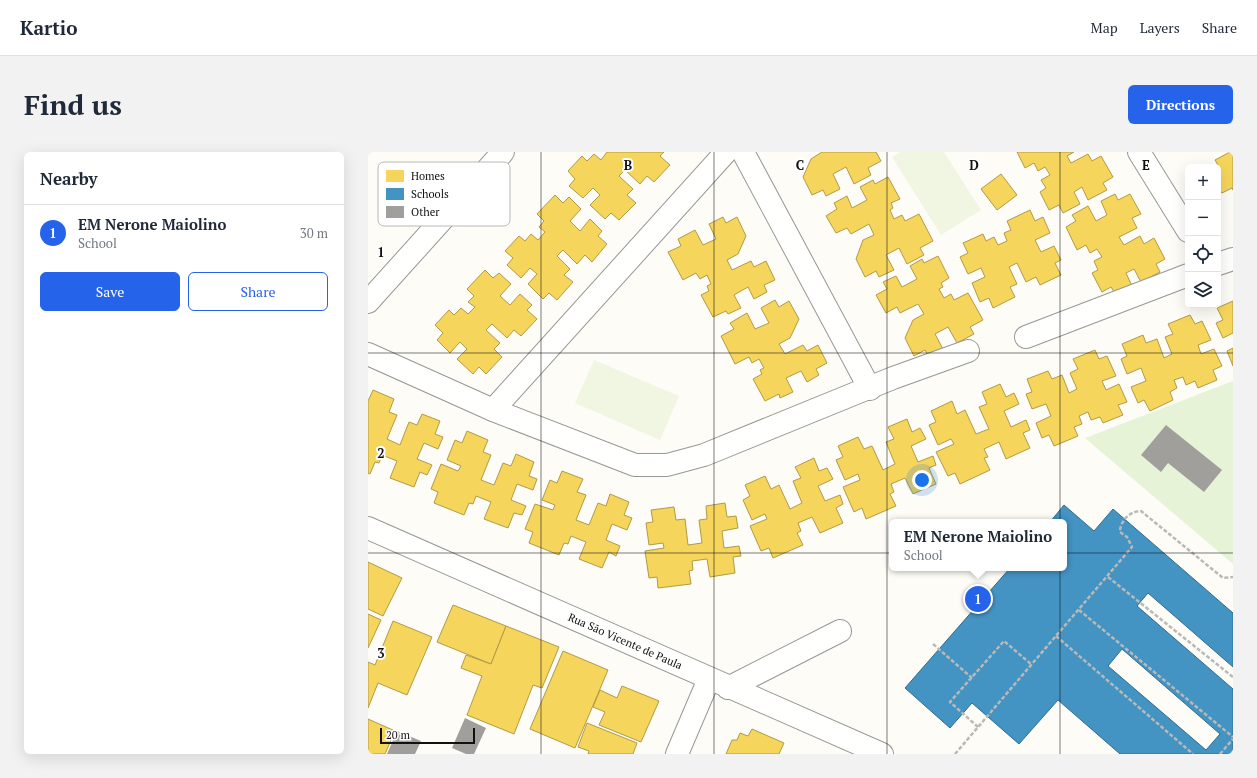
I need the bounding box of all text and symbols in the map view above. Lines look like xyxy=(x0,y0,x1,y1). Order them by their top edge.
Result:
text: Kartio xyxy=(20,15,77,40)
text: Map xyxy=(1091,18,1118,37)
text: Layers xyxy=(1140,18,1180,37)
text: Share xyxy=(1202,18,1237,37)
button: Directions xyxy=(1128,85,1233,124)
text: Find us xyxy=(24,86,122,123)
text: B xyxy=(624,156,632,174)
text: C xyxy=(796,156,804,174)
text: D xyxy=(969,156,979,174)
text: E xyxy=(1142,156,1150,174)
legend xyxy=(378,162,510,226)
map controls xyxy=(1185,164,1221,308)
button: + xyxy=(1185,164,1221,200)
text: Nearby xyxy=(40,167,98,190)
text: Homes xyxy=(411,169,445,183)
text: Schools xyxy=(411,187,449,201)
button: − xyxy=(1185,200,1221,236)
text: Other xyxy=(411,205,440,219)
text: EM Nerone Maiolino xyxy=(78,214,226,234)
text: 1 xyxy=(49,224,57,242)
text: 30 m xyxy=(300,224,328,242)
text: School xyxy=(78,234,117,252)
button: locate xyxy=(1185,236,1221,272)
text: 1 xyxy=(377,243,385,261)
button: Save xyxy=(40,272,180,311)
button: Share xyxy=(188,272,328,311)
button: layers xyxy=(1185,272,1221,308)
text: 2 xyxy=(377,444,385,462)
your location xyxy=(912,470,932,490)
popup xyxy=(889,519,1067,571)
text: EM Nerone Maiolino xyxy=(904,526,1052,546)
text: School xyxy=(904,546,943,564)
pin: 1 xyxy=(965,584,991,614)
street label: Rua São Vicente de Paula xyxy=(566,610,685,673)
text: 3 xyxy=(377,644,385,662)
scale bar xyxy=(380,726,475,745)
text: 20 m xyxy=(386,728,410,742)

